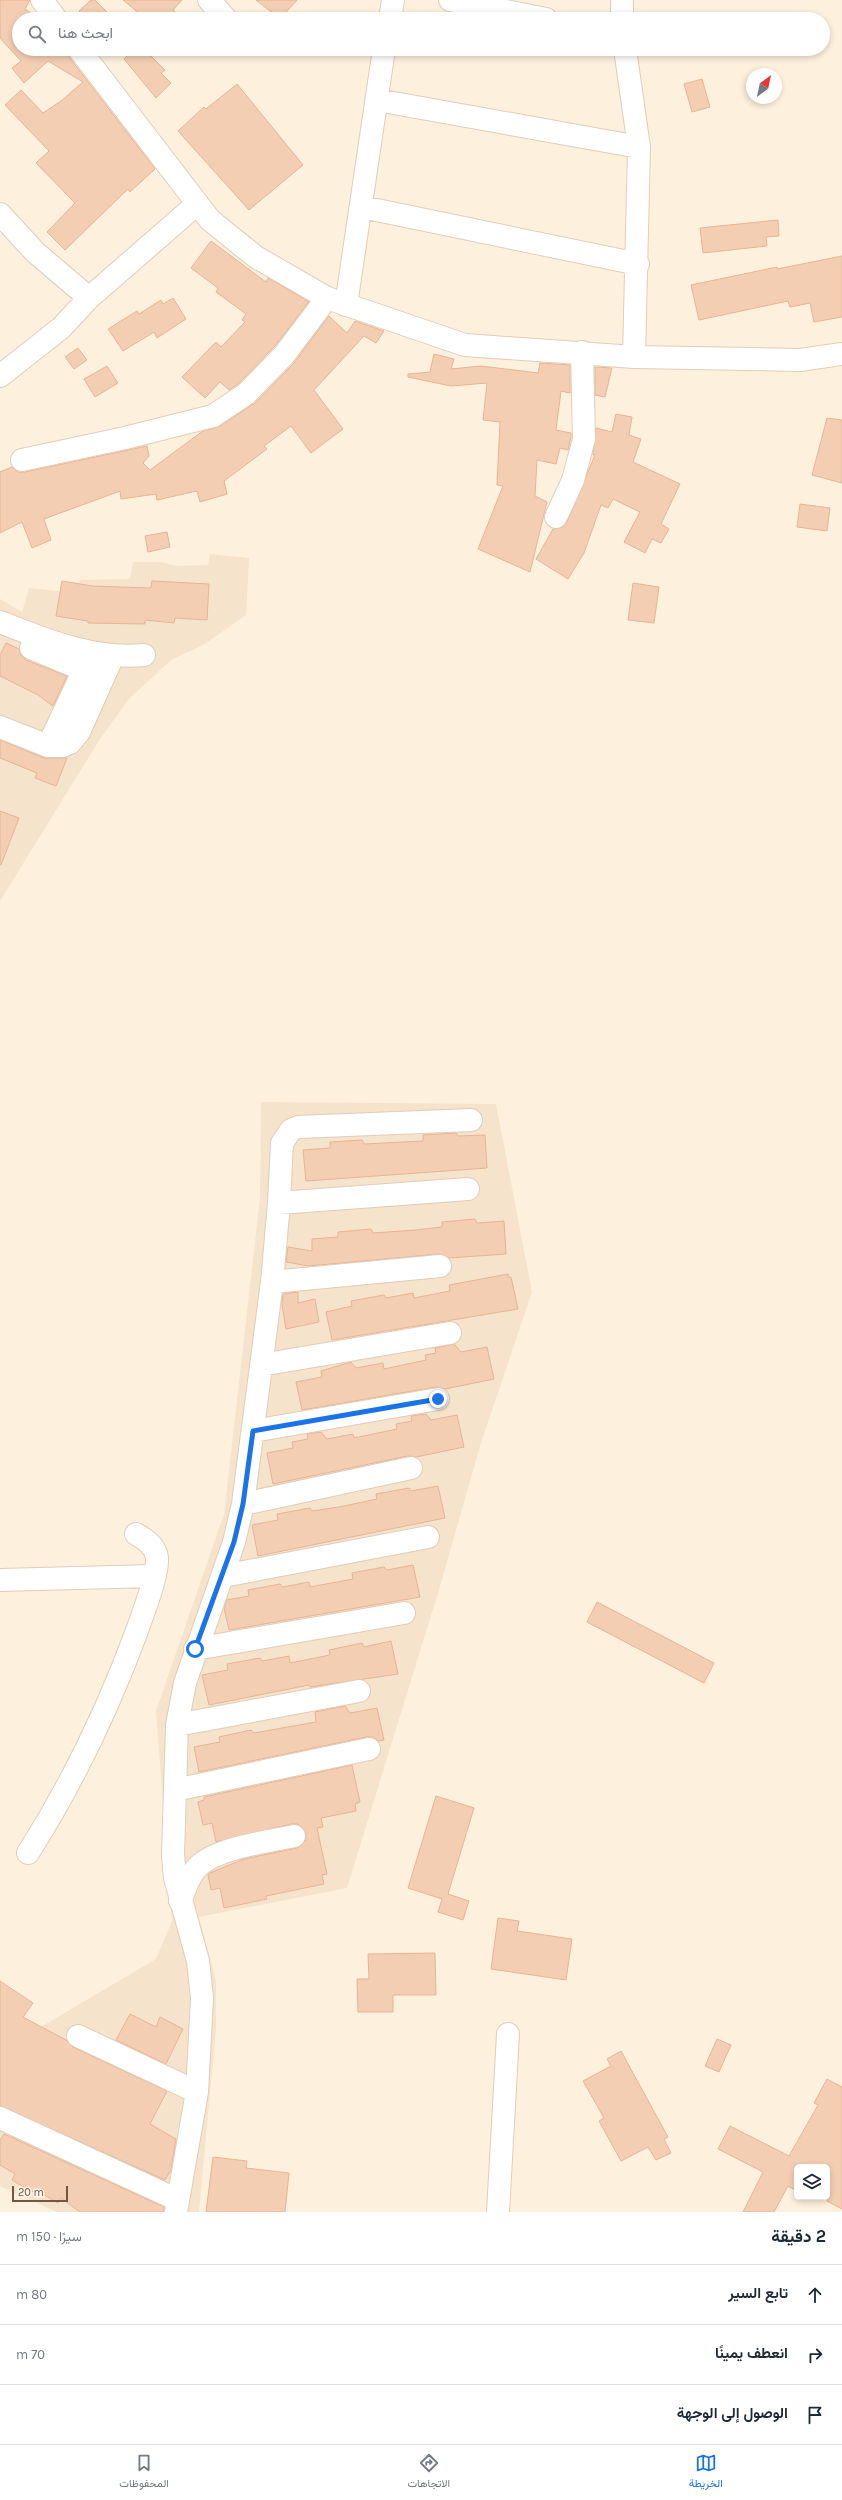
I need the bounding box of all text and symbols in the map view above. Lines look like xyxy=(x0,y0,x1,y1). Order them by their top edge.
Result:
search box xyxy=(12,12,830,56)
icon: search xyxy=(26,23,48,45)
text: ابحث هنا xyxy=(58,24,113,42)
north arrow xyxy=(746,68,782,104)
route end xyxy=(429,1390,447,1408)
route start xyxy=(186,1640,204,1658)
map controls xyxy=(794,2164,830,2200)
button: layers xyxy=(794,2164,830,2200)
scale bar xyxy=(12,2184,68,2203)
text: 20 m xyxy=(18,2186,44,2199)
text: 2 دقيقة xyxy=(771,2226,826,2246)
text: سيرًا · 150 m xyxy=(16,2229,82,2244)
text: تابع السير xyxy=(728,2284,788,2302)
icon: ahead xyxy=(804,2284,826,2306)
text: 80 m xyxy=(16,2287,47,2302)
text: انعطف يمينًا xyxy=(715,2344,788,2362)
icon: right xyxy=(804,2344,826,2366)
text: 70 m xyxy=(16,2347,45,2362)
text: الوصول إلى الوجهة xyxy=(677,2404,788,2422)
icon: arrive xyxy=(804,2404,826,2426)
tab: المحفوظات xyxy=(119,2452,169,2493)
tab: الاتجاهات xyxy=(407,2452,450,2493)
tab: الخريطة xyxy=(689,2452,723,2493)

